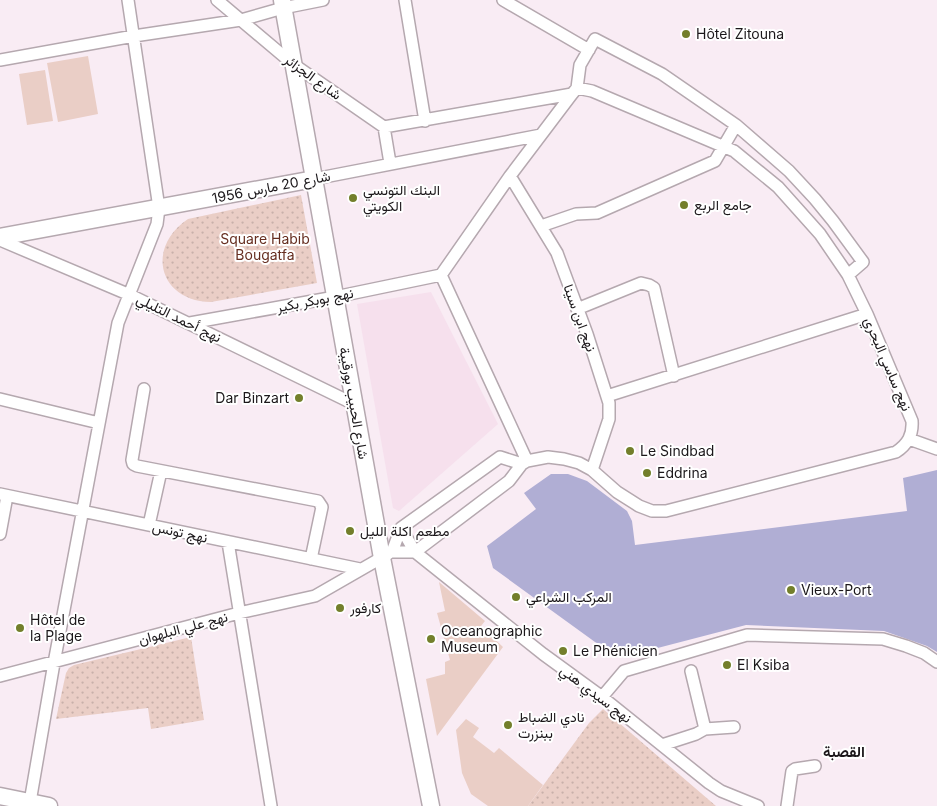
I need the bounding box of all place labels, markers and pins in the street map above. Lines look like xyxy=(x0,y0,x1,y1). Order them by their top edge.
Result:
place label: Hôtel Zitouna xyxy=(696,25,784,42)
marker: Hôtel Zitouna xyxy=(680,28,692,40)
place label: البنك التونسي الكويتي xyxy=(363,181,440,218)
marker: البنك التونسي الكويتي xyxy=(347,192,359,204)
place label: جامع الربع xyxy=(694,196,752,216)
marker: جامع الربع xyxy=(678,199,690,211)
place label: Dar Binzart xyxy=(215,389,289,406)
marker: Dar Binzart xyxy=(293,392,305,404)
place label: Le Sindbad xyxy=(640,442,714,459)
marker: Le Sindbad xyxy=(624,445,636,457)
place label: Eddrina xyxy=(657,464,708,481)
marker: Eddrina xyxy=(641,467,653,479)
place label: مطعم اكلة الليل xyxy=(360,522,450,540)
marker: مطعم اكلة الليل xyxy=(344,525,356,537)
place label: Vieux-Port xyxy=(801,581,872,598)
marker: Vieux-Port xyxy=(785,584,797,596)
place label: المركب الشراعي xyxy=(526,588,612,609)
marker: المركب الشراعي xyxy=(510,591,522,603)
place label: كارفور xyxy=(349,599,381,617)
marker: كارفور xyxy=(334,602,346,614)
place label: Hôtel de la Plage xyxy=(30,611,85,644)
marker: Hôtel de la Plage xyxy=(14,622,26,634)
place label: Oceanographic Museum xyxy=(441,622,543,655)
marker: Oceanographic Museum xyxy=(425,633,437,645)
place label: Le Phénicien xyxy=(573,642,658,659)
marker: Le Phénicien xyxy=(557,645,569,657)
place label: El Ksiba xyxy=(737,656,790,673)
marker: El Ksiba xyxy=(721,659,733,671)
place label: نادي الضباط ببنزرت xyxy=(518,708,584,742)
marker: نادي الضباط ببنزرت xyxy=(502,719,514,731)

